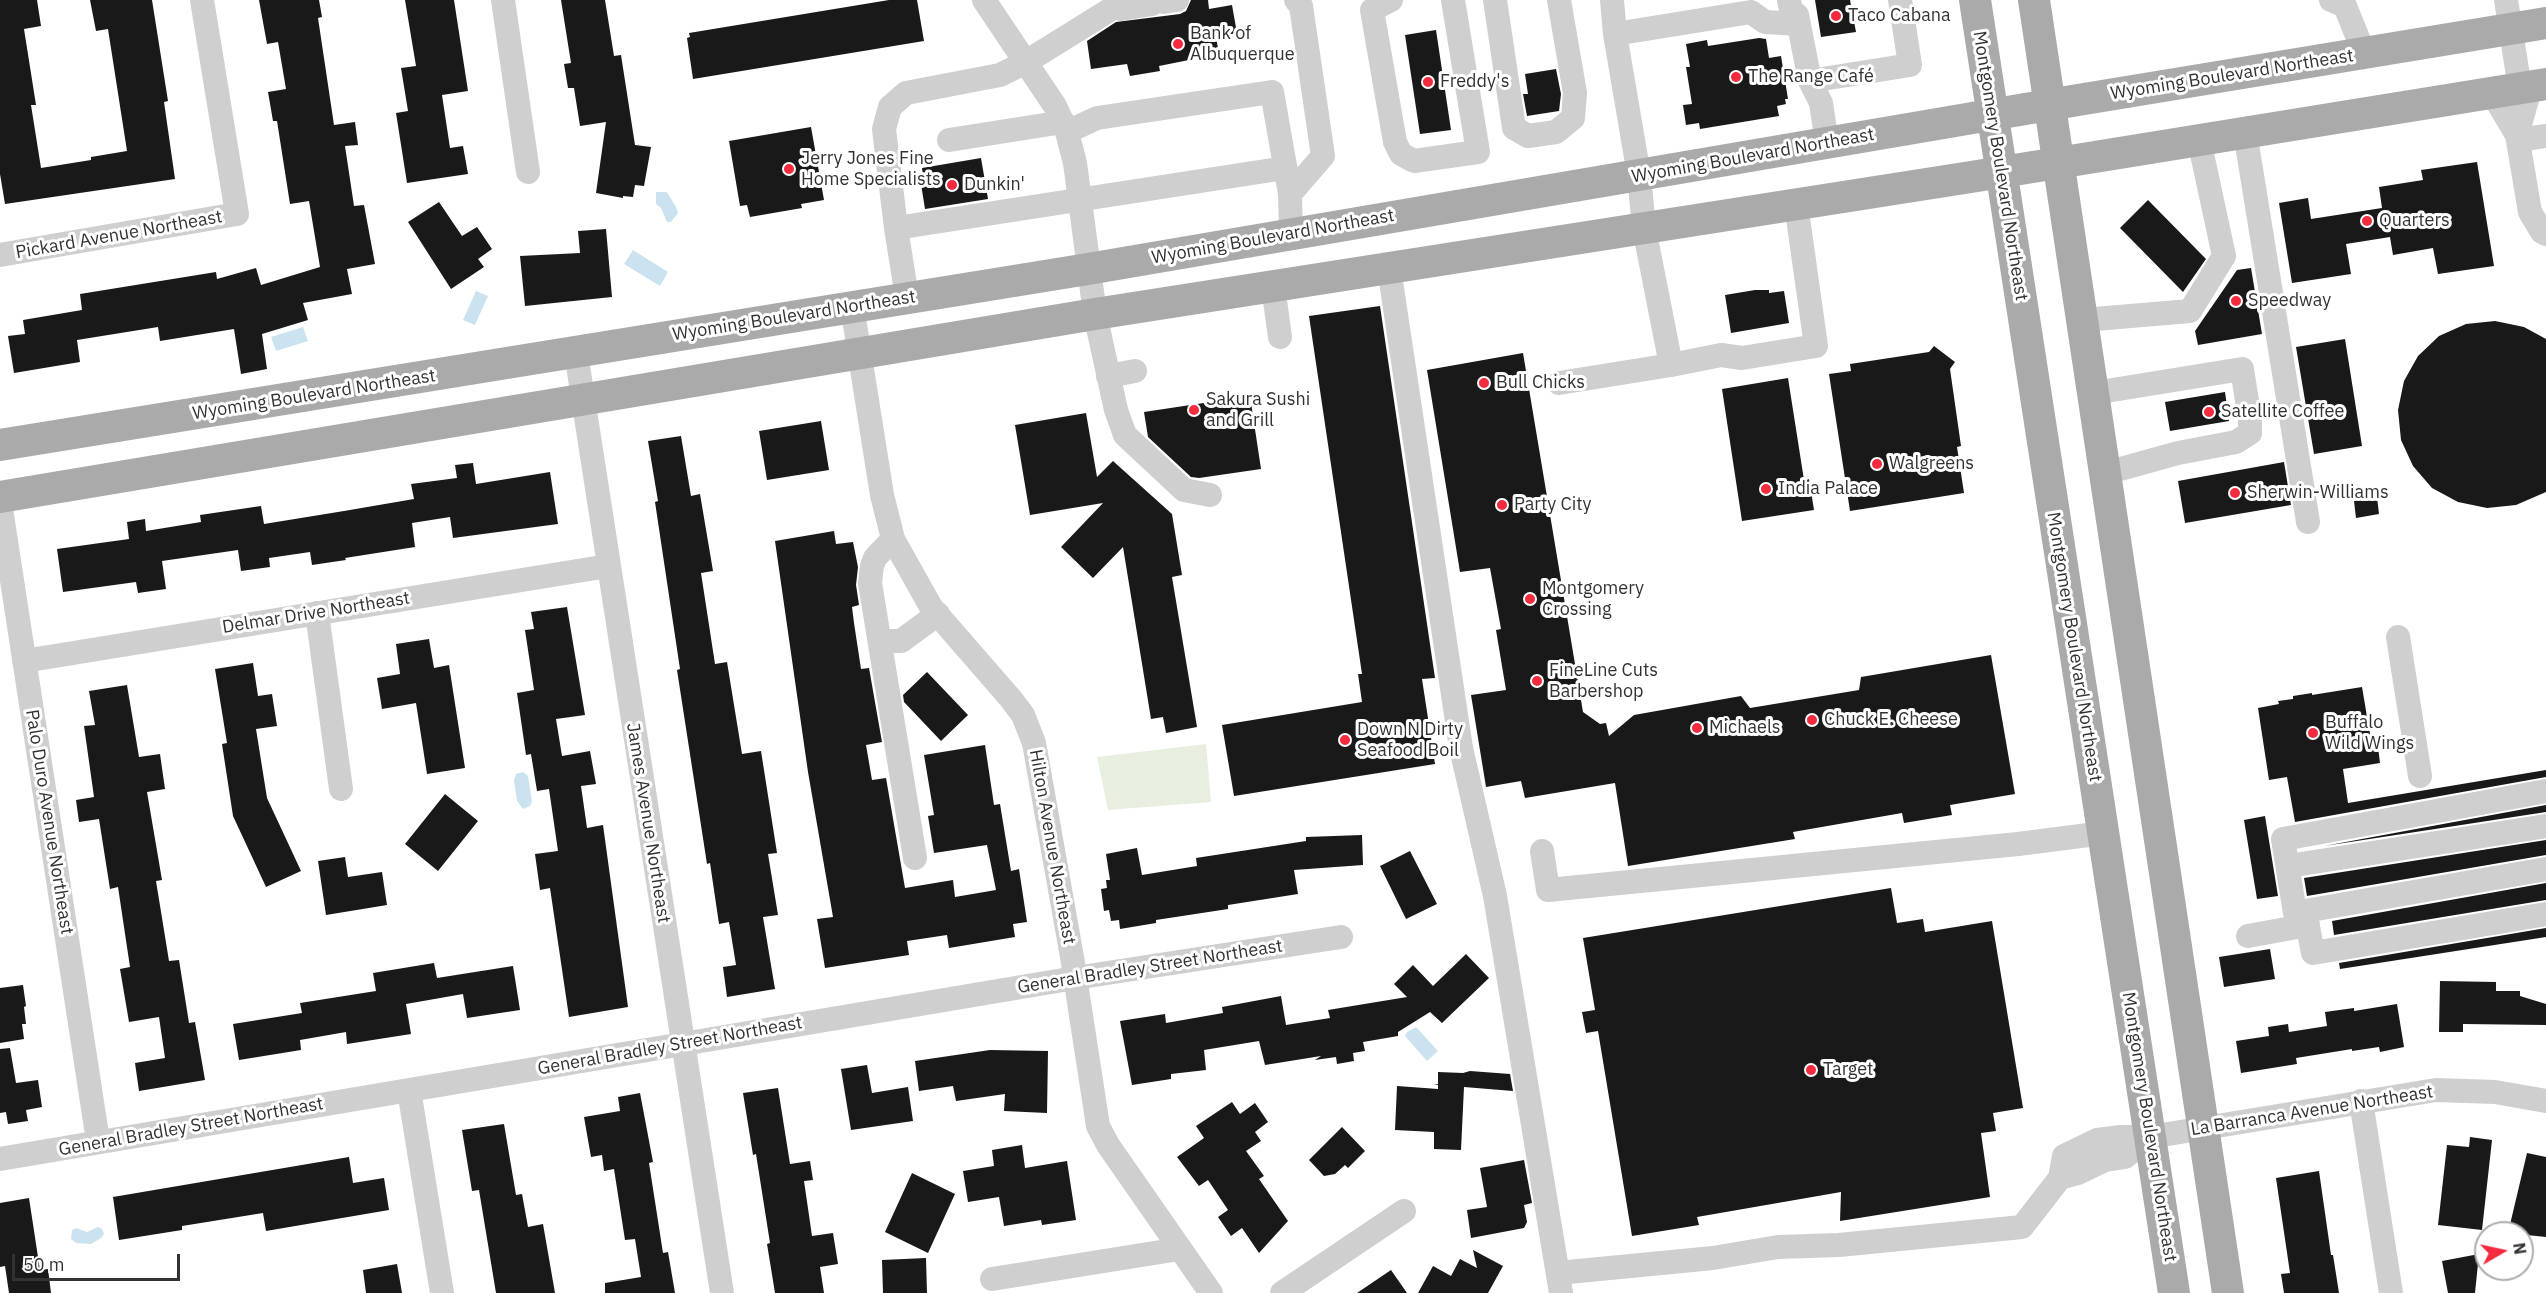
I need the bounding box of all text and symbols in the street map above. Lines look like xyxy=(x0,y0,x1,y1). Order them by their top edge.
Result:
place label: Taco Cabana xyxy=(1848,5,1951,27)
marker: Taco Cabana xyxy=(1829,9,1843,23)
place label: Bank of Albuquerque xyxy=(1190,23,1295,66)
street label: Montgomery Boulevard Northeast xyxy=(1968,30,2032,302)
marker: Bank of Albuquerque xyxy=(1171,37,1185,51)
street label: Wyoming Boulevard Northeast xyxy=(2109,45,2355,105)
place label: The Range Café xyxy=(1748,66,1874,88)
marker: The Range Café xyxy=(1729,70,1743,84)
place label: Freddy's xyxy=(1440,71,1509,93)
marker: Freddy's xyxy=(1421,75,1435,89)
street label: Wyoming Boulevard Northeast xyxy=(1630,124,1876,188)
place label: Jerry Jones Fine Home Specialists xyxy=(801,148,941,190)
marker: Jerry Jones Fine Home Specialists xyxy=(782,162,796,176)
place label: Dunkin' xyxy=(964,174,1025,196)
marker: Dunkin' xyxy=(945,178,959,192)
street label: Wyoming Boulevard Northeast xyxy=(1150,205,1396,269)
street label: Pickard Avenue Northeast xyxy=(14,206,224,264)
place label: Quarters xyxy=(2379,210,2450,232)
marker: Quarters xyxy=(2360,214,2374,228)
street label: Wyoming Boulevard Northeast xyxy=(671,286,917,346)
place label: Speedway xyxy=(2248,290,2331,312)
marker: Speedway xyxy=(2229,294,2243,308)
street label: Wyoming Boulevard Northeast xyxy=(191,365,437,425)
place label: Bull Chicks xyxy=(1496,372,1585,394)
marker: Bull Chicks xyxy=(1477,376,1491,390)
place label: Sakura Sushi and Grill xyxy=(1206,389,1310,432)
place label: Satellite Coffee xyxy=(2221,401,2344,423)
marker: Sakura Sushi and Grill xyxy=(1187,403,1201,417)
marker: Satellite Coffee xyxy=(2202,405,2216,419)
place label: Walgreens xyxy=(1889,453,1974,475)
marker: Walgreens xyxy=(1870,457,1884,471)
place label: India Palace xyxy=(1778,478,1878,500)
marker: India Palace xyxy=(1759,482,1773,496)
place label: Sherwin-Williams xyxy=(2247,482,2389,504)
marker: Sherwin-Williams xyxy=(2228,486,2242,500)
place label: Party City xyxy=(1514,494,1592,516)
marker: Party City xyxy=(1495,498,1509,512)
street label: Montgomery Boulevard Northeast xyxy=(2042,511,2106,783)
place label: Montgomery Crossing xyxy=(1542,578,1644,620)
street label: Delmar Drive Northeast xyxy=(221,588,411,638)
marker: Montgomery Crossing xyxy=(1523,592,1537,606)
place label: FineLine Cuts Barbershop xyxy=(1549,660,1658,702)
marker: FineLine Cuts Barbershop xyxy=(1530,674,1544,688)
street label: Palo Duro Avenue Northeast xyxy=(21,708,77,936)
place label: Chuck E. Cheese xyxy=(1824,709,1958,731)
place label: Buffalo Wild Wings xyxy=(2325,712,2414,754)
marker: Chuck E. Cheese xyxy=(1805,713,1819,727)
place label: Michaels xyxy=(1709,717,1781,739)
place label: Down N Dirty Seafood Boil xyxy=(1357,719,1463,762)
street label: James Avenue Northeast xyxy=(622,721,674,925)
marker: Michaels xyxy=(1690,721,1704,735)
marker: Buffalo Wild Wings xyxy=(2306,726,2320,740)
marker: Down N Dirty Seafood Boil xyxy=(1338,733,1352,747)
street label: Hilton Avenue Northeast xyxy=(1024,748,1080,946)
street label: General Bradley Street Northeast xyxy=(1016,935,1284,999)
street label: Montgomery Boulevard Northeast xyxy=(2117,991,2181,1263)
street label: General Bradley Street Northeast xyxy=(536,1012,804,1080)
place label: Target xyxy=(1823,1059,1873,1081)
marker: Target xyxy=(1804,1063,1818,1077)
street label: La Barranca Avenue Northeast xyxy=(2189,1081,2435,1141)
street label: General Bradley Street Northeast xyxy=(57,1093,325,1161)
north arrow xyxy=(2474,1221,2534,1281)
text: N xyxy=(2509,1241,2531,1256)
scale bar xyxy=(15,1242,183,1280)
text: 50 m xyxy=(23,1253,65,1276)

